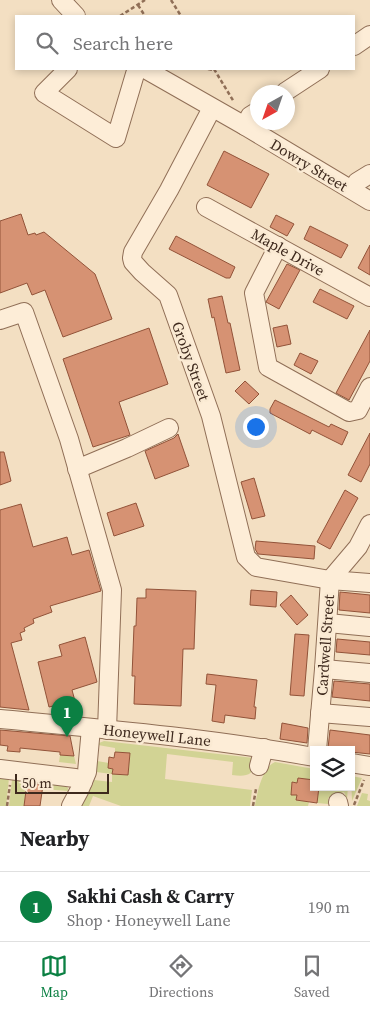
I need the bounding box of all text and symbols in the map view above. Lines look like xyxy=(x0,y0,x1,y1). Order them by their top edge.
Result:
search box xyxy=(15,15,355,70)
icon: search xyxy=(33,29,61,57)
text: Search here xyxy=(73,30,173,56)
north arrow xyxy=(250,85,295,130)
street label: Dowry Street xyxy=(266,134,352,196)
street label: Maple Drive xyxy=(248,223,329,281)
street label: Groby Street xyxy=(167,318,215,404)
your location xyxy=(243,414,269,440)
street label: Cardwell Street xyxy=(311,594,339,696)
pin: 1 xyxy=(51,696,83,737)
street label: Honeywell Lane xyxy=(102,719,212,751)
map controls xyxy=(310,746,355,791)
button: layers xyxy=(310,746,355,791)
scale bar xyxy=(15,771,109,794)
text: 50 m xyxy=(22,773,52,793)
text: Nearby xyxy=(20,824,90,853)
text: Sakhi Cash & Carry xyxy=(67,883,234,909)
text: 1 xyxy=(32,896,40,918)
text: 190 m xyxy=(308,896,350,918)
text: Shop · Honeywell Lane xyxy=(67,909,231,931)
tab: Map xyxy=(40,952,68,1002)
tab: Directions xyxy=(149,952,213,1002)
tab: Saved xyxy=(294,952,330,1002)

